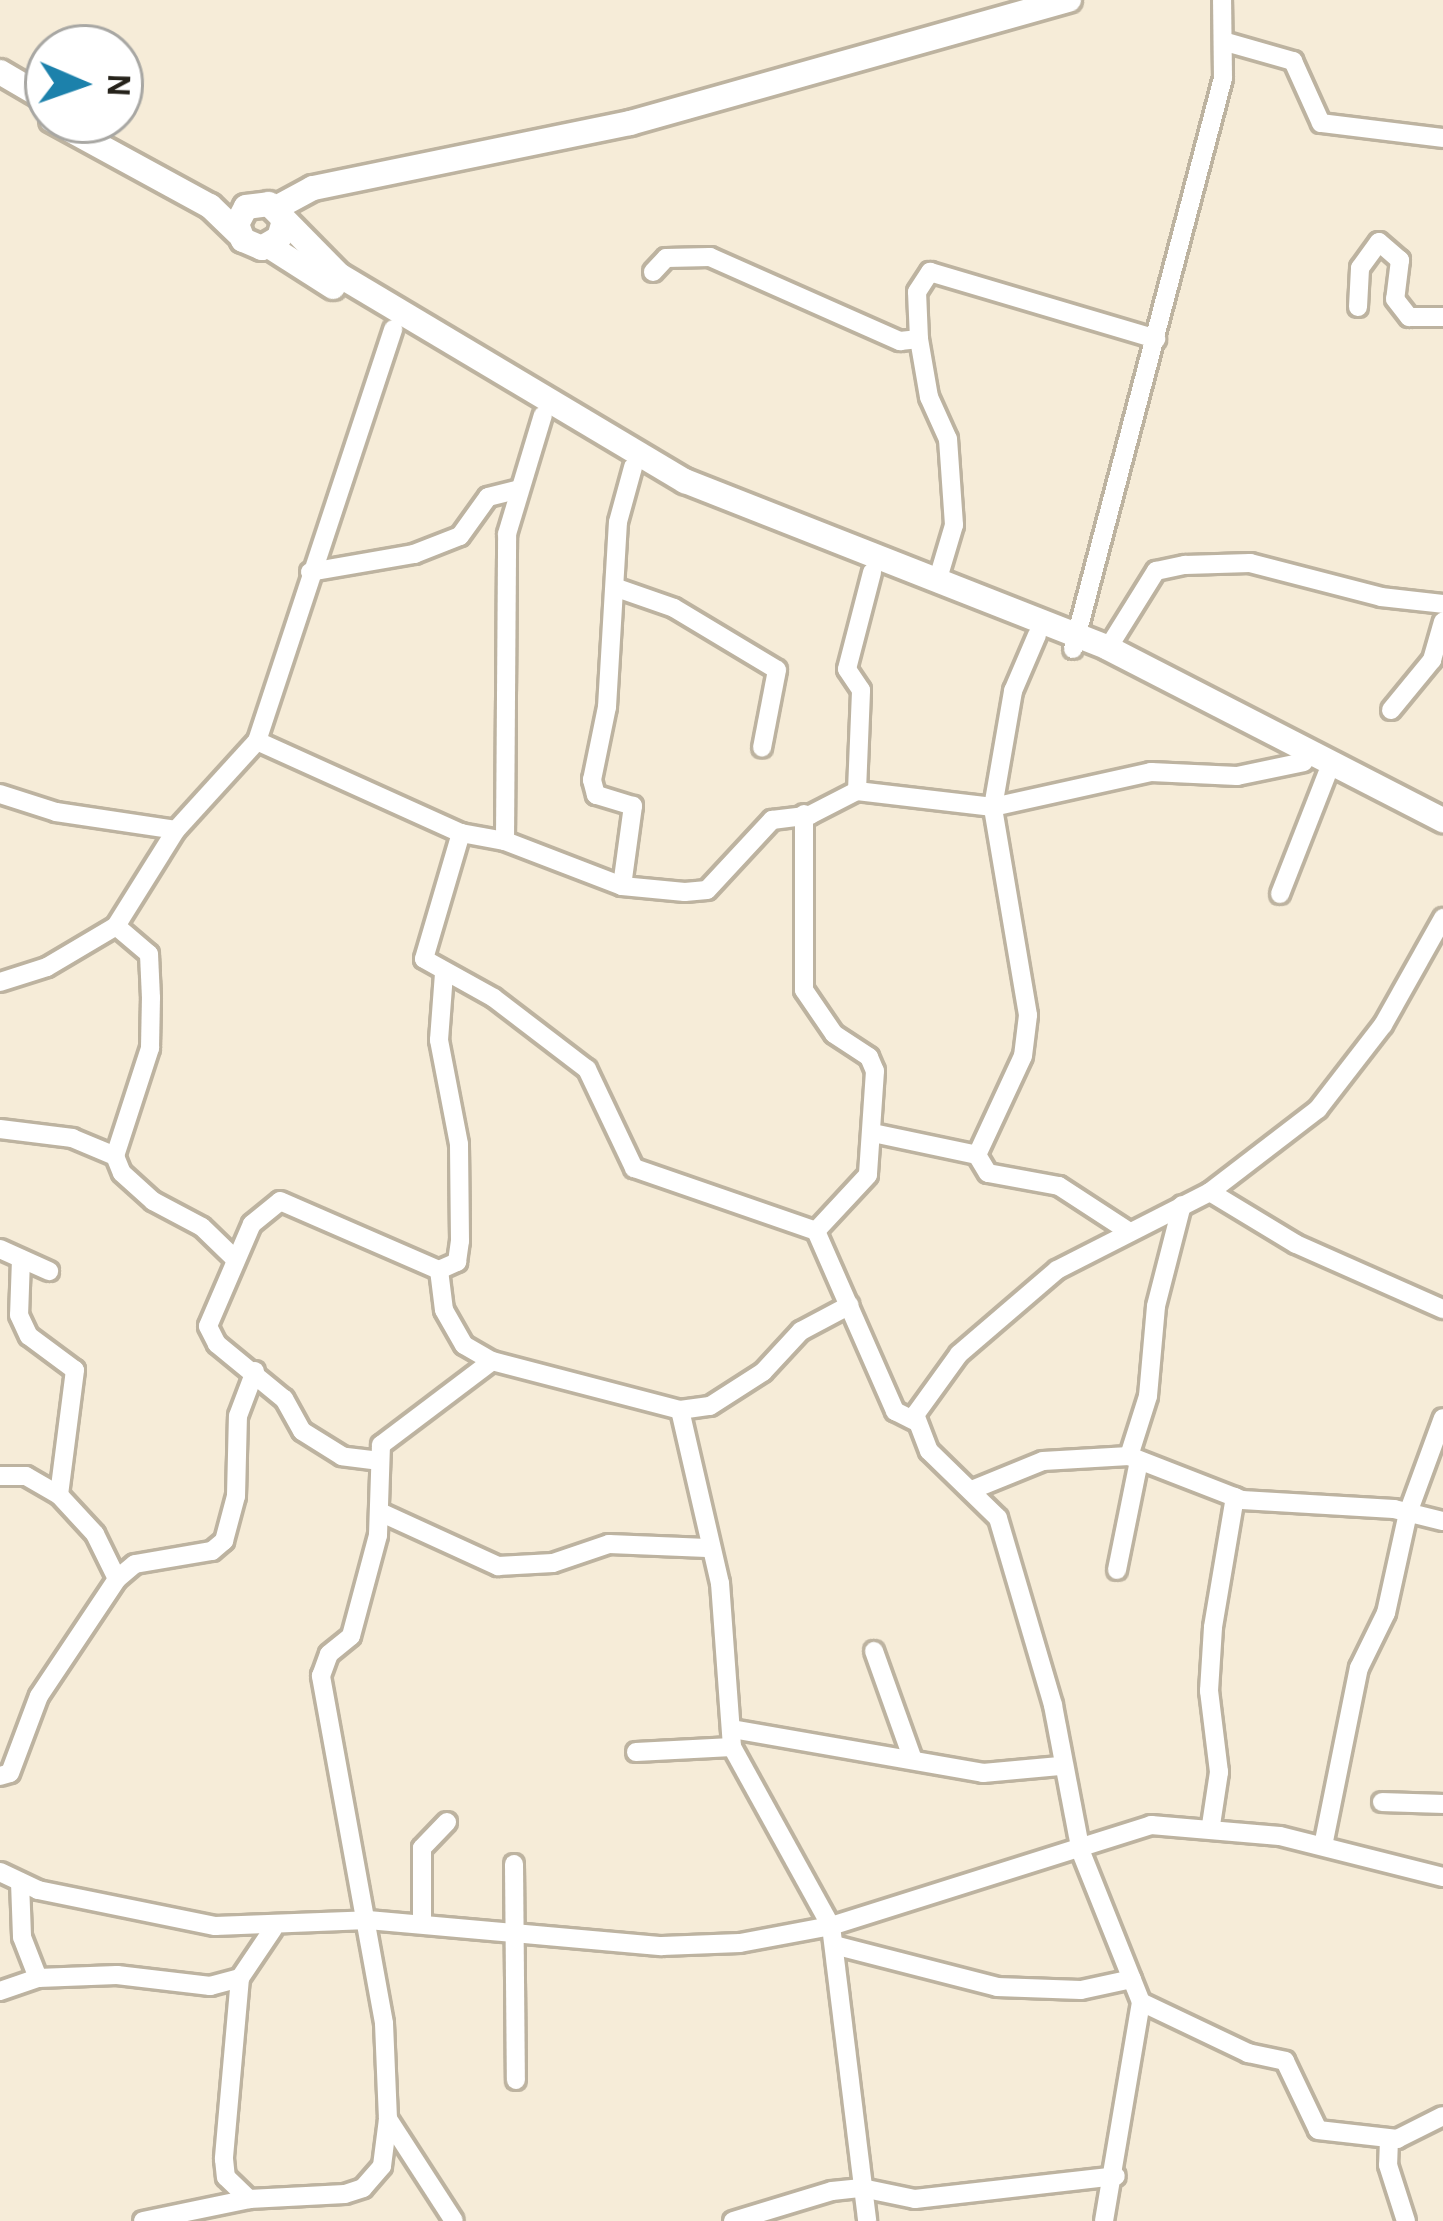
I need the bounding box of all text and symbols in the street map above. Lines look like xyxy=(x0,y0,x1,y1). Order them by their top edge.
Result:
north arrow xyxy=(24,24,144,144)
text: N xyxy=(101,73,134,97)

